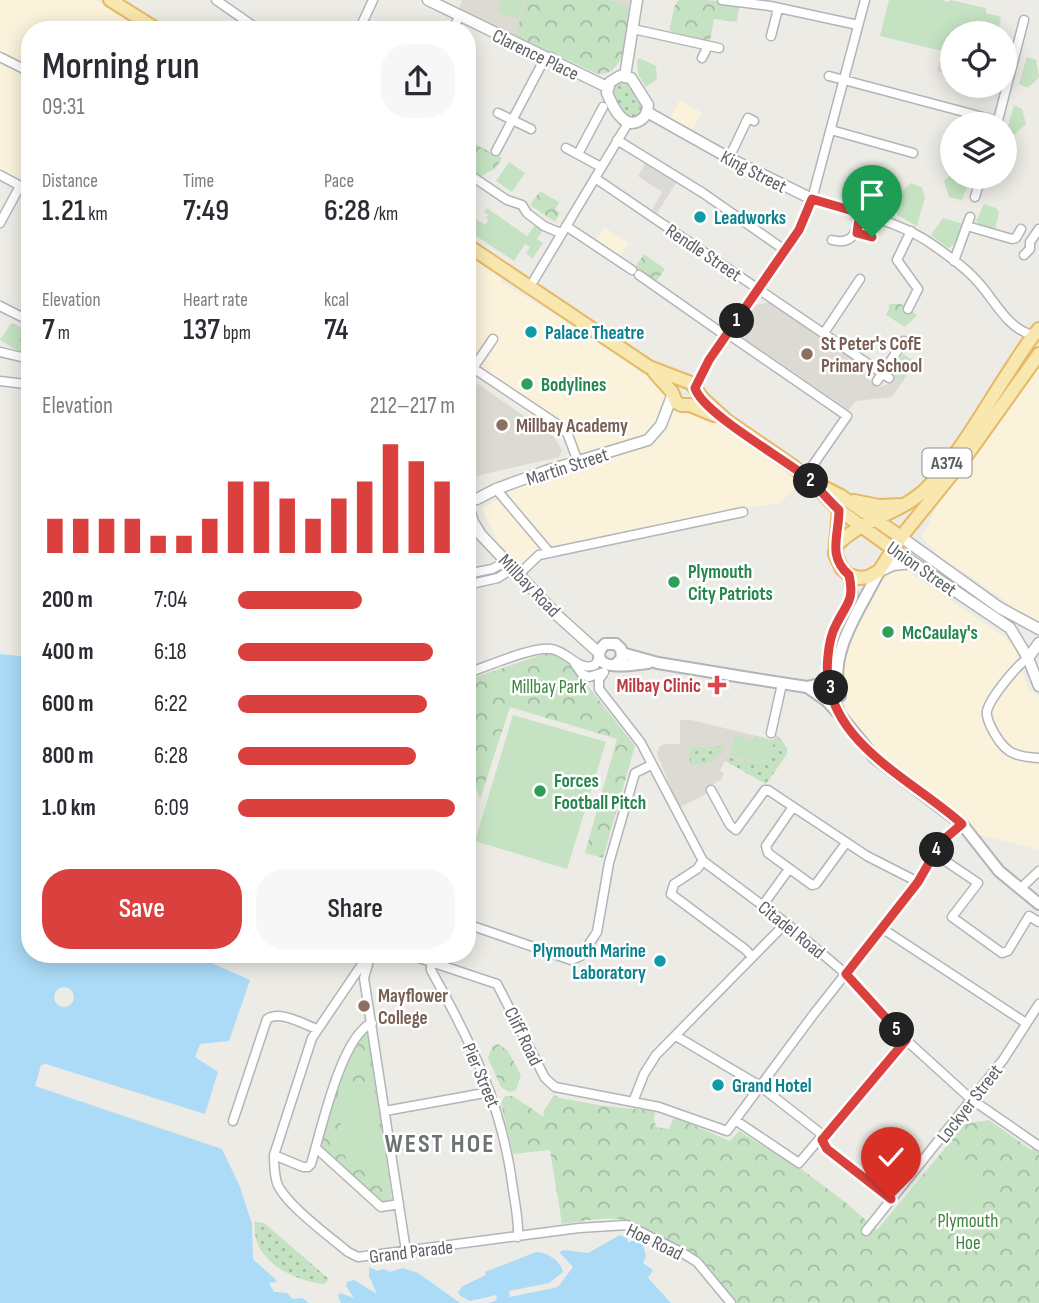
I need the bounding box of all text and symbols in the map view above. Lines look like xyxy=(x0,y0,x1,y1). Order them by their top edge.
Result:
map controls xyxy=(940,21,1017,189)
button: locate xyxy=(940,21,1017,98)
street label: Clarence Place xyxy=(488,25,582,86)
text: Morning run xyxy=(42,44,200,89)
button: share xyxy=(381,44,455,118)
text: 09:31 xyxy=(42,93,84,121)
button: layers xyxy=(940,112,1017,189)
street label: King Street xyxy=(716,146,790,199)
pin xyxy=(842,165,902,237)
text: Distance xyxy=(42,170,98,193)
text: Time xyxy=(183,170,214,193)
text: Pace xyxy=(324,170,354,193)
icon: arrive xyxy=(853,176,891,214)
text: 1.21 xyxy=(42,193,85,229)
text: 7:49 xyxy=(183,193,229,229)
text: 6:28 xyxy=(324,193,371,229)
text: km xyxy=(85,203,108,226)
text: /km xyxy=(371,203,398,226)
place label: Leadworks xyxy=(714,207,786,230)
marker: Leadworks xyxy=(692,209,708,225)
street label: Rendle Street xyxy=(661,220,746,287)
text: Elevation xyxy=(42,289,101,312)
text: Heart rate xyxy=(183,289,248,312)
text: kcal xyxy=(324,289,349,312)
pin: 1 xyxy=(720,304,754,338)
text: 1 xyxy=(733,309,740,332)
text: 7 xyxy=(42,312,55,348)
text: 137 xyxy=(183,312,220,348)
text: 74 xyxy=(324,312,348,348)
text: m xyxy=(55,322,70,345)
text: bpm xyxy=(220,322,251,345)
place label: Palace Theatre xyxy=(545,322,644,345)
marker: Palace Theatre xyxy=(523,324,539,340)
place label: St Peter's CofE Primary School xyxy=(821,333,922,378)
marker: St Peter's CofE Primary School xyxy=(799,346,815,362)
place label: Bodylines xyxy=(541,374,606,397)
marker: Bodylines xyxy=(519,376,535,392)
text: Elevation xyxy=(42,392,113,420)
text: 212–217 m xyxy=(370,392,455,420)
place label: Millbay Academy xyxy=(516,415,628,438)
marker: Millbay Academy xyxy=(494,417,510,433)
street label: Martin Street xyxy=(524,443,612,491)
road number: A374 xyxy=(922,448,972,477)
pin: 2 xyxy=(794,463,828,498)
text: 2 xyxy=(806,469,815,492)
street label: Union Street xyxy=(882,537,961,602)
street label: Millbay Road xyxy=(493,550,565,622)
place label: Plymouth City Patriots xyxy=(688,561,773,606)
marker: Plymouth City Patriots xyxy=(666,574,682,590)
text: 200 m xyxy=(42,586,93,614)
text: 7:04 xyxy=(154,586,187,614)
place label: McCaulay's xyxy=(902,622,978,645)
marker: McCaulay's xyxy=(880,624,896,640)
text: 400 m xyxy=(42,638,93,666)
text: 6:18 xyxy=(154,638,187,666)
pin: 3 xyxy=(814,670,848,706)
place label: Milbay Clinic xyxy=(616,675,701,698)
marker: Milbay Clinic xyxy=(707,675,727,695)
park label: Millbay Park xyxy=(511,676,587,699)
text: 3 xyxy=(826,676,835,699)
text: 600 m xyxy=(42,690,94,718)
text: 6:22 xyxy=(154,690,187,718)
text: 800 m xyxy=(42,742,94,770)
text: 6:28 xyxy=(154,742,188,770)
place label: Forces Football Pitch xyxy=(554,770,646,815)
marker: Forces Football Pitch xyxy=(532,783,548,799)
text: 1.0 km xyxy=(42,794,96,822)
text: 6:09 xyxy=(154,794,189,822)
pin: 4 xyxy=(920,832,954,868)
text: 4 xyxy=(932,838,941,861)
button: Save xyxy=(42,869,242,949)
button: Share xyxy=(256,869,455,949)
street label: Citadel Road xyxy=(753,896,829,964)
place label: Plymouth Marine Laboratory xyxy=(533,940,646,985)
marker: Plymouth Marine Laboratory xyxy=(652,953,668,969)
place label: Mayflower College xyxy=(378,985,448,1030)
marker: Mayflower College xyxy=(356,998,372,1014)
street label: Cliff Road xyxy=(499,1004,547,1070)
pin: 5 xyxy=(880,1012,914,1048)
text: 5 xyxy=(892,1018,901,1041)
street label: Pier Street xyxy=(457,1040,505,1111)
street label: Lockyer Street xyxy=(933,1060,1008,1148)
place label: Grand Hotel xyxy=(732,1075,812,1098)
marker: Grand Hotel xyxy=(710,1077,726,1093)
pin xyxy=(861,1127,921,1199)
district label: WEST HOE xyxy=(384,1129,496,1160)
icon: check xyxy=(872,1138,910,1176)
park label: Plymouth Hoe xyxy=(938,1210,998,1255)
street label: Hoe Road xyxy=(622,1219,686,1266)
street label: Grand Parade xyxy=(368,1236,454,1269)

